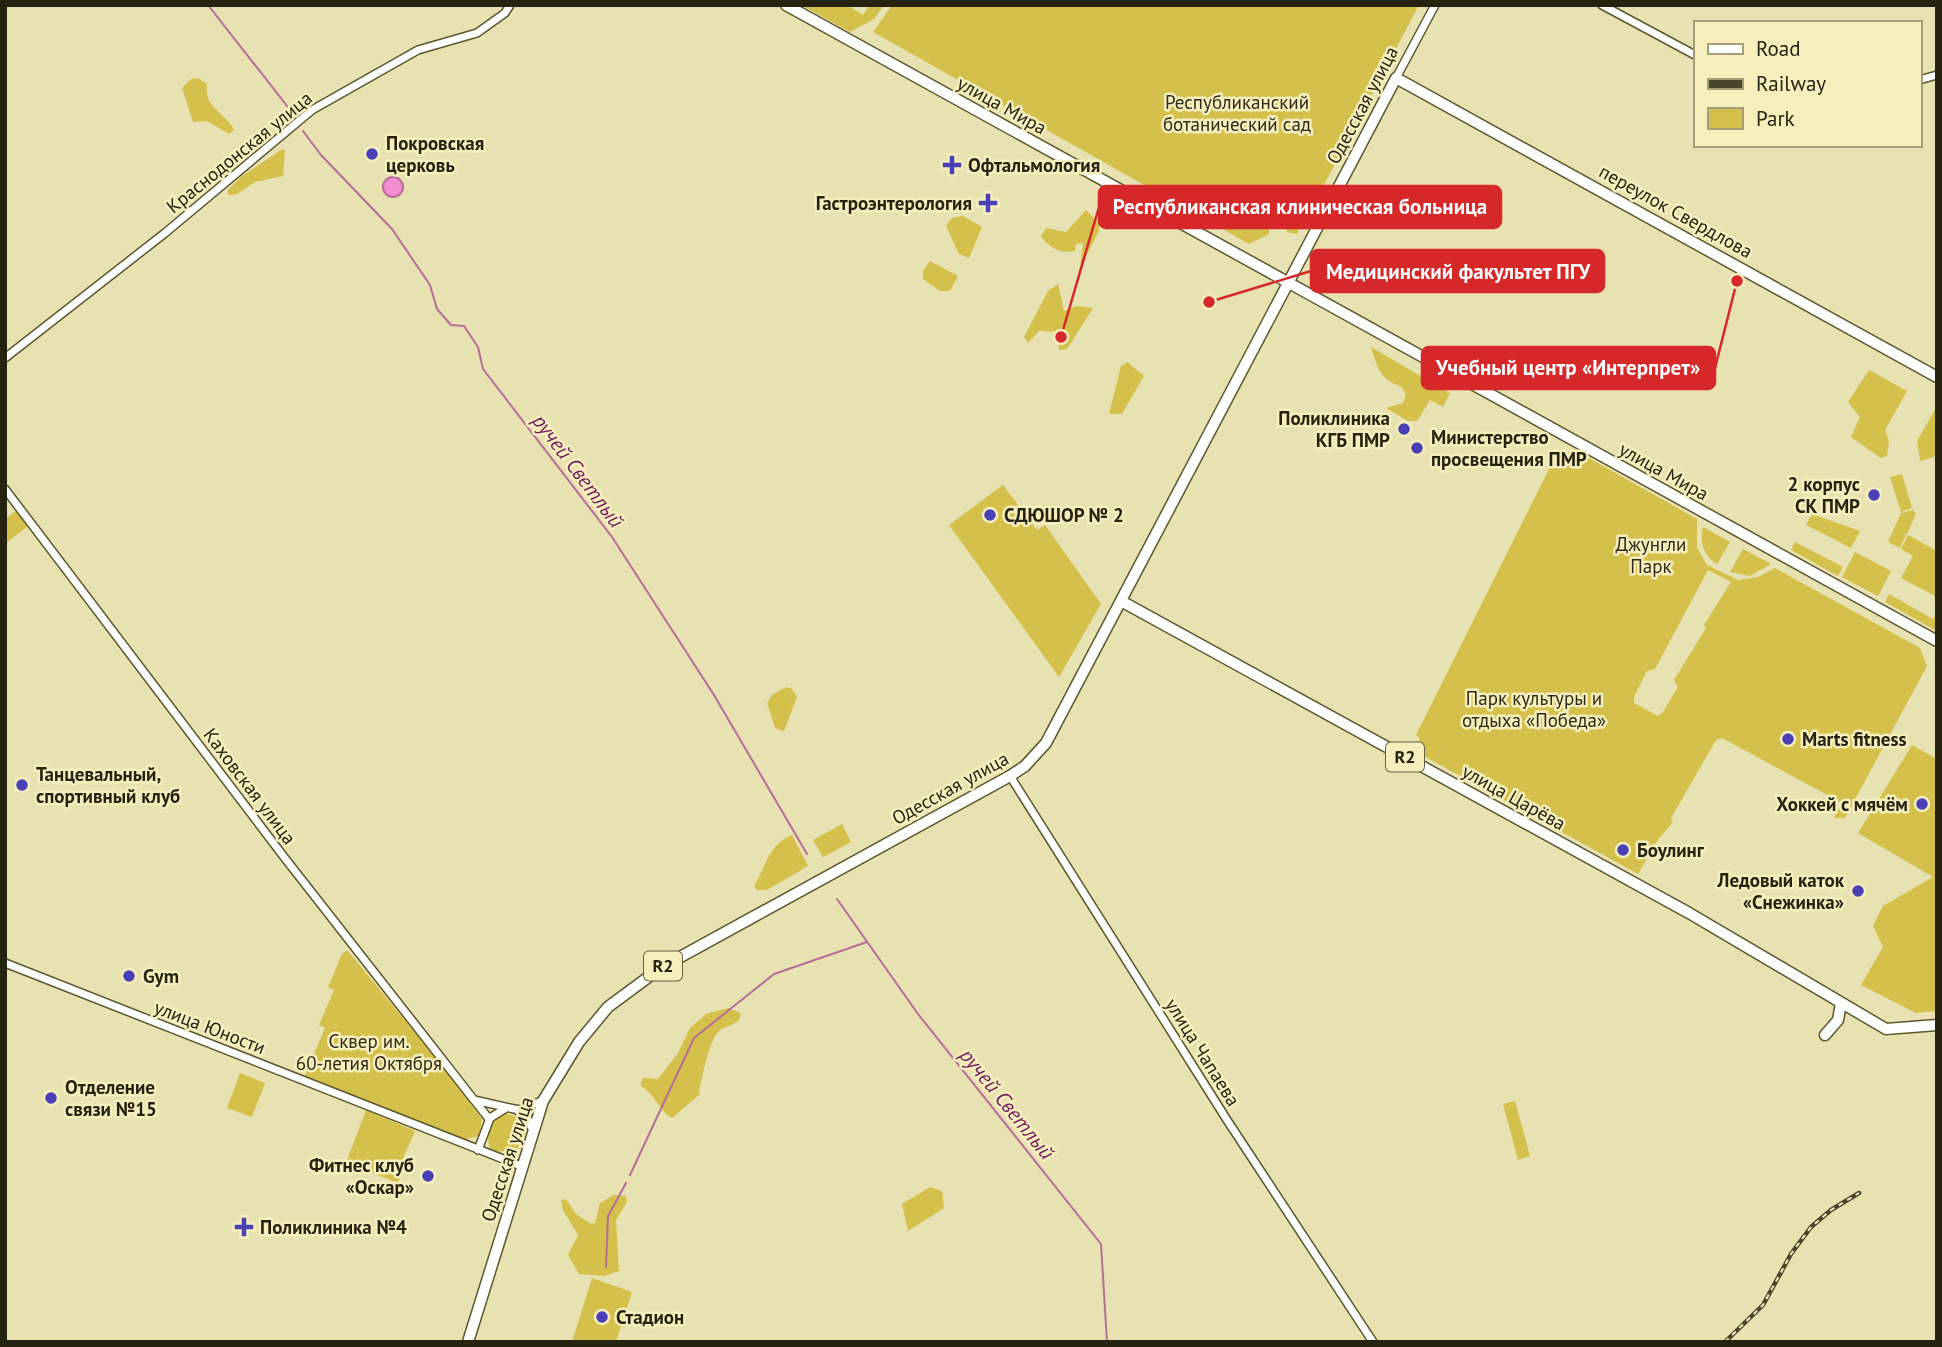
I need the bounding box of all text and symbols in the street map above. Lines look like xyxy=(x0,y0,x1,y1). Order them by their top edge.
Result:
legend xyxy=(1694,21,1921,147)
text: Road xyxy=(1756,35,1800,62)
street label: Одесская улица xyxy=(1321,42,1403,168)
text: Railway xyxy=(1756,70,1826,97)
street label: улица Мира xyxy=(953,71,1051,139)
street label: Краснодонская улица xyxy=(161,86,317,218)
park label: Республиканский ботанический сад xyxy=(1163,90,1311,136)
text: Park xyxy=(1756,105,1795,132)
place label: Покровская церковь xyxy=(386,131,484,177)
marker: Покровская церковь xyxy=(364,146,380,162)
place label: Офтальмология xyxy=(968,153,1100,177)
marker: Офтальмология xyxy=(942,155,962,175)
street label: переулок Свердлова xyxy=(1595,159,1757,263)
callout: Республиканская клиническая больница xyxy=(1099,186,1501,228)
place label: Гастроэнтерология xyxy=(816,191,972,215)
marker: Гастроэнтерология xyxy=(978,193,998,213)
text: Республиканская клиническая больница xyxy=(1113,193,1487,220)
callout: Медицинский факультет ПГУ xyxy=(1311,250,1604,292)
text: Медицинский факультет ПГУ xyxy=(1326,258,1591,285)
callout: Учебный центр «Интерпрет» xyxy=(1422,347,1715,389)
text: Учебный центр «Интерпрет» xyxy=(1435,354,1700,381)
place label: Поликлиника КГБ ПМР xyxy=(1278,406,1390,452)
water label: ручей Светлый xyxy=(526,408,630,533)
marker: Поликлиника КГБ ПМР xyxy=(1396,421,1412,437)
place label: Министерство просвещения ПМР xyxy=(1431,425,1587,471)
street label: улица Мира xyxy=(1615,437,1713,505)
marker: Министерство просвещения ПМР xyxy=(1409,440,1425,456)
place label: 2 корпус СК ПМР xyxy=(1788,472,1860,518)
marker: 2 корпус СК ПМР xyxy=(1866,487,1882,503)
place label: СДЮШОР № 2 xyxy=(1004,503,1124,527)
marker: СДЮШОР № 2 xyxy=(982,507,998,523)
park label: Джунгли Парк xyxy=(1616,532,1686,578)
park label: Парк культуры и отдыха «Победа» xyxy=(1462,686,1606,732)
street label: Каховская улица xyxy=(198,723,302,849)
place label: Marts fitness xyxy=(1802,727,1907,751)
marker: Marts fitness xyxy=(1780,731,1796,747)
road number: R2 xyxy=(1386,742,1424,772)
street label: Одесская улица xyxy=(887,746,1013,830)
street label: улица Царёва xyxy=(1458,759,1570,835)
place label: Танцевальный, спортивный клуб xyxy=(36,762,180,808)
marker: Танцевальный, спортивный клуб xyxy=(14,777,30,793)
place label: Хоккей с мячём xyxy=(1776,792,1908,816)
marker: Хоккей с мячём xyxy=(1914,796,1930,812)
place label: Боулинг xyxy=(1637,838,1705,862)
marker: Боулинг xyxy=(1615,842,1631,858)
place label: Ледовый каток «Снежинка» xyxy=(1717,868,1845,914)
marker: Ледовый каток «Снежинка» xyxy=(1850,883,1866,899)
road number: R2 xyxy=(644,951,682,981)
place label: Gym xyxy=(143,964,179,988)
marker: Gym xyxy=(121,968,137,984)
street label: улица Чапаева xyxy=(1160,994,1246,1110)
street label: улица Юности xyxy=(151,995,269,1059)
park label: Сквер им. 60-летия Октября xyxy=(296,1029,442,1075)
water label: ручей Светлый xyxy=(954,1042,1061,1165)
place label: Отделение связи №15 xyxy=(65,1075,157,1121)
marker: Отделение связи №15 xyxy=(43,1090,59,1106)
street label: Одесская улица xyxy=(476,1094,538,1224)
place label: Фитнес клуб «Оскар» xyxy=(309,1153,414,1199)
marker: Фитнес клуб «Оскар» xyxy=(420,1168,436,1184)
place label: Поликлиника №4 xyxy=(260,1215,407,1239)
marker: Поликлиника №4 xyxy=(234,1217,254,1237)
place label: Стадион xyxy=(616,1305,684,1329)
marker: Стадион xyxy=(594,1309,610,1325)

